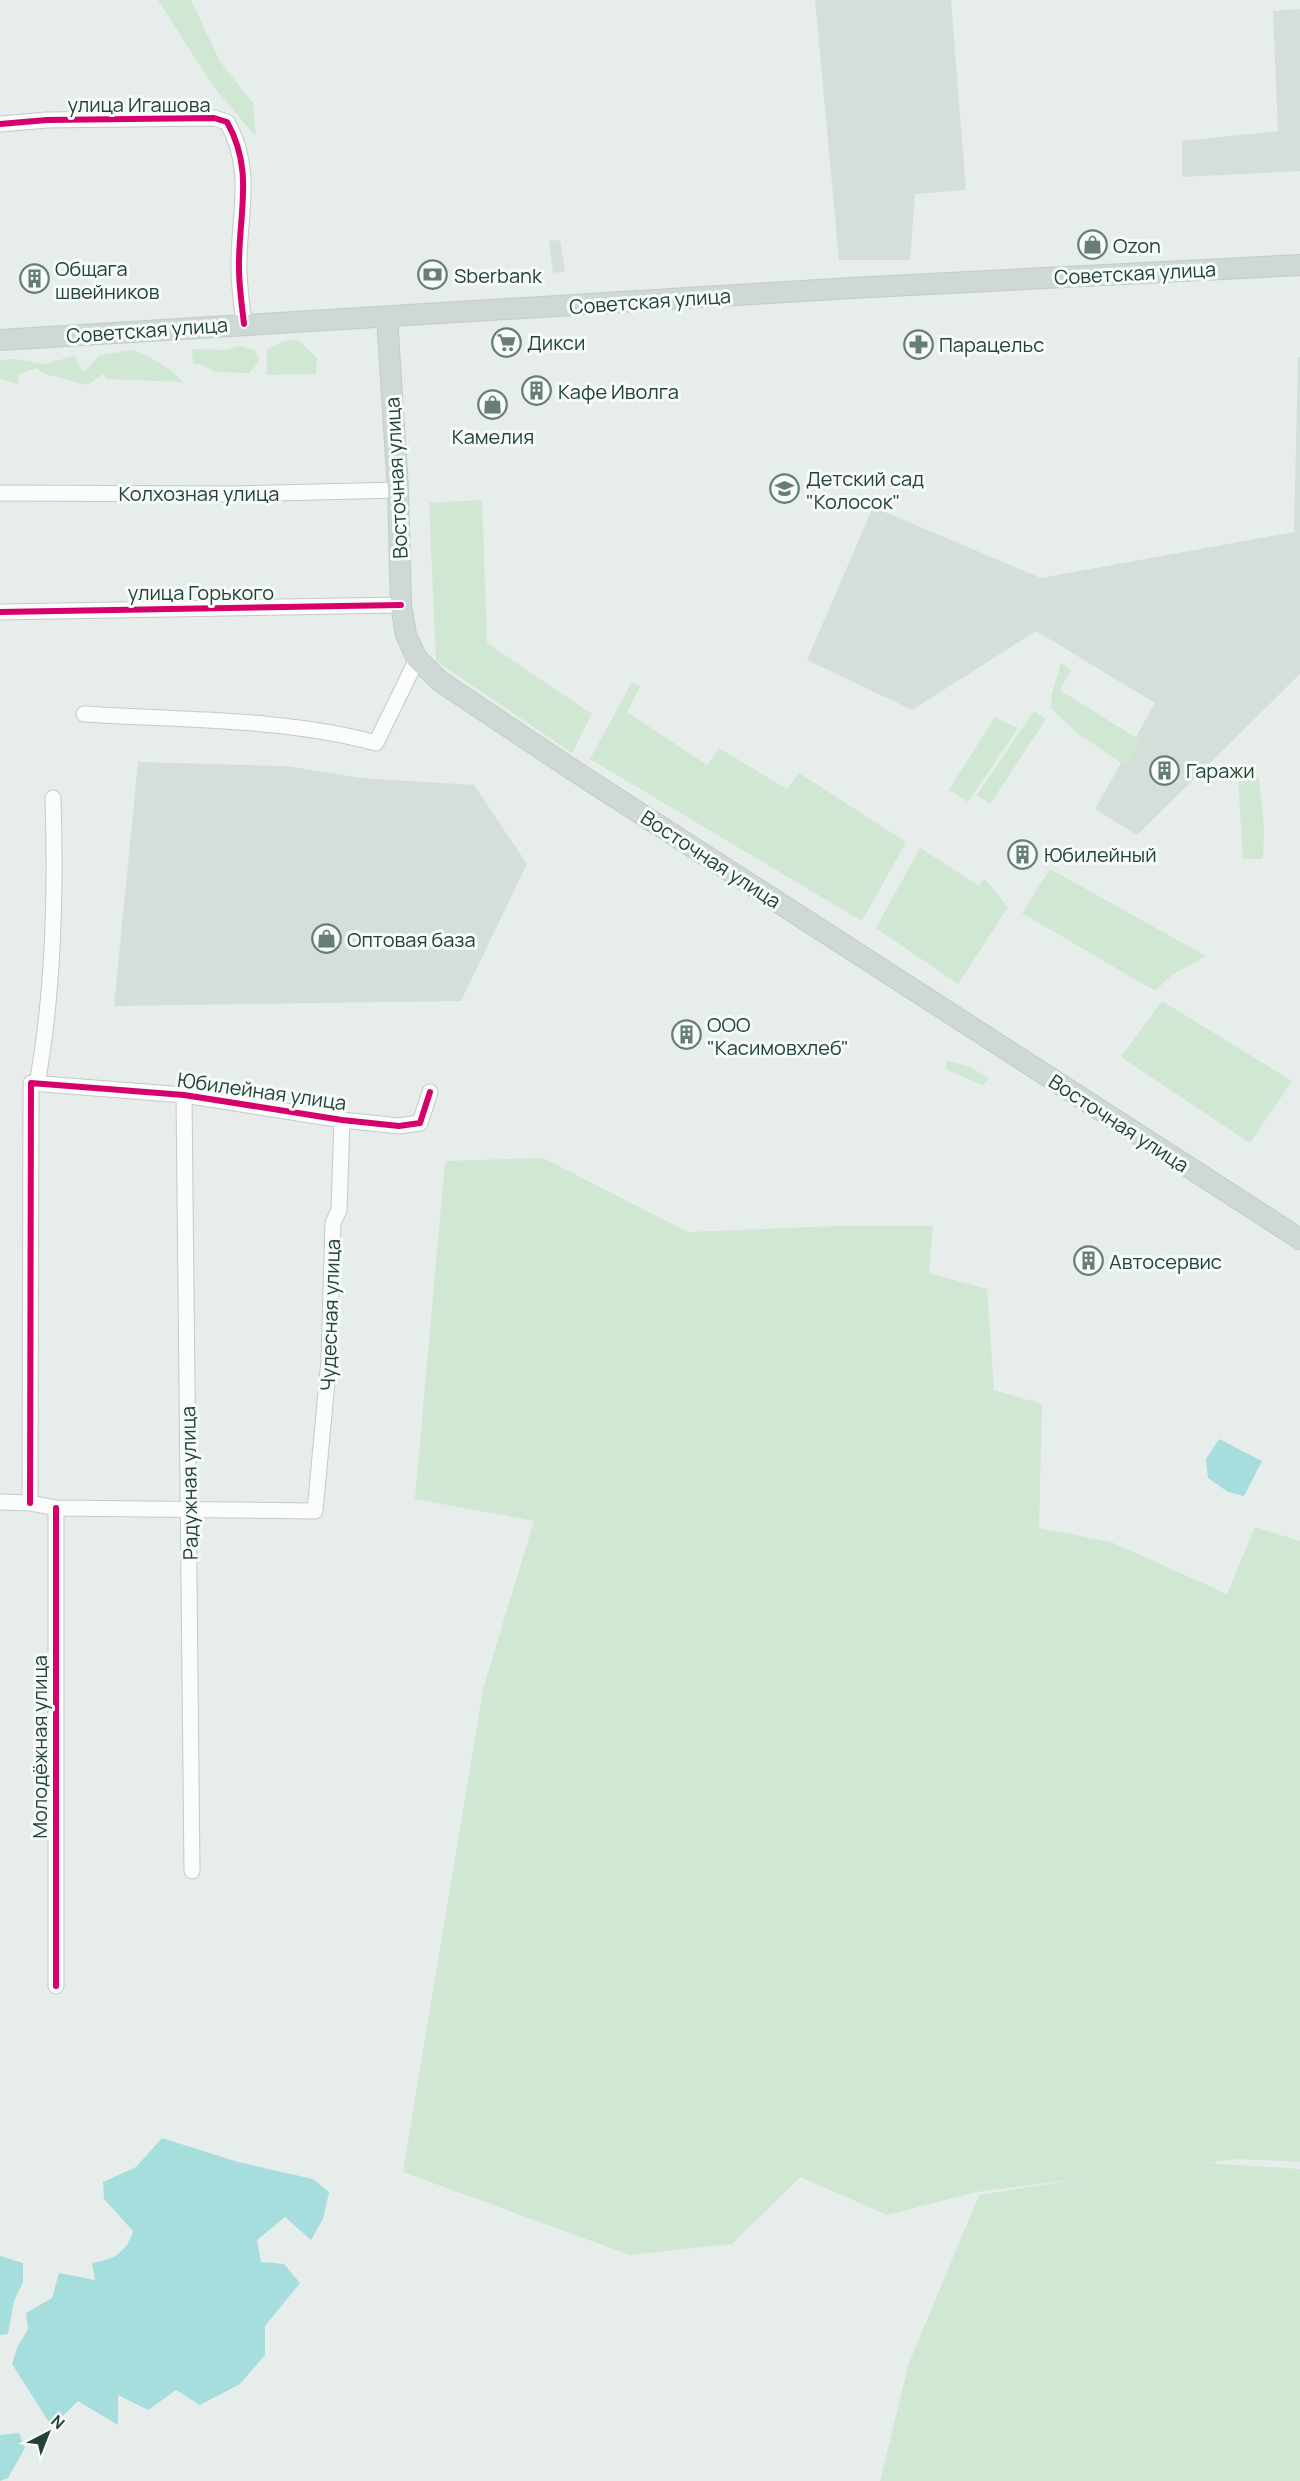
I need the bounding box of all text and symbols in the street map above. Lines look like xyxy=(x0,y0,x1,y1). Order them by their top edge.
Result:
street label: улица Игашова xyxy=(67,91,211,118)
shop icon: Ozon xyxy=(1076,229,1108,261)
place label: Ozon xyxy=(1113,232,1161,259)
place label: Общага швейников xyxy=(55,255,160,305)
street label: Советская улица xyxy=(1053,255,1217,291)
bank icon: Sberbank xyxy=(417,259,449,291)
place label: Sberbank xyxy=(454,262,543,289)
building icon: Общага швейников xyxy=(18,263,50,295)
street label: Советская улица xyxy=(568,282,732,320)
street label: Советская улица xyxy=(65,311,229,349)
supermarket icon: Дикси xyxy=(490,326,522,358)
pharmacy icon: Парацельс xyxy=(902,328,934,360)
place label: Дикси xyxy=(527,329,585,356)
place label: Парацельс xyxy=(939,331,1044,358)
building icon: Кафе Иволга xyxy=(521,375,553,407)
place label: Кафе Иволга xyxy=(558,378,679,405)
shop icon: Камелия xyxy=(477,389,509,421)
street label: Восточная улица xyxy=(378,396,414,560)
place label: Камелия xyxy=(452,423,534,450)
place label: Детский сад "Колосок" xyxy=(806,465,924,515)
school or university icon: Детский сад "Колосок" xyxy=(769,473,801,505)
street label: Колхозная улица xyxy=(119,480,279,507)
street label: улица Горького xyxy=(128,579,274,606)
building icon: Гаражи xyxy=(1149,754,1181,786)
place label: Гаражи xyxy=(1186,757,1255,784)
street label: Восточная улица xyxy=(636,804,786,914)
building icon: Юбилейный xyxy=(1007,838,1039,870)
place label: Юбилейный xyxy=(1044,841,1157,868)
shop icon: Оптовая база xyxy=(310,923,342,955)
place label: Оптовая база xyxy=(347,926,476,953)
place label: ООО "Касимовхлеб" xyxy=(707,1011,849,1061)
building icon: ООО "Касимовхлеб" xyxy=(670,1019,702,1051)
street label: Юбилейная улица xyxy=(176,1066,348,1116)
street label: Восточная улица xyxy=(1044,1068,1194,1178)
street label: Чудесная улица xyxy=(314,1238,346,1392)
building icon: Автосервис xyxy=(1072,1245,1104,1277)
place label: Автосервис xyxy=(1109,1248,1222,1275)
street label: Радужная улица xyxy=(174,1406,204,1560)
street label: Молодёжная улица xyxy=(26,1655,53,1839)
north arrow xyxy=(18,2403,78,2463)
text: N xyxy=(46,2410,70,2434)

